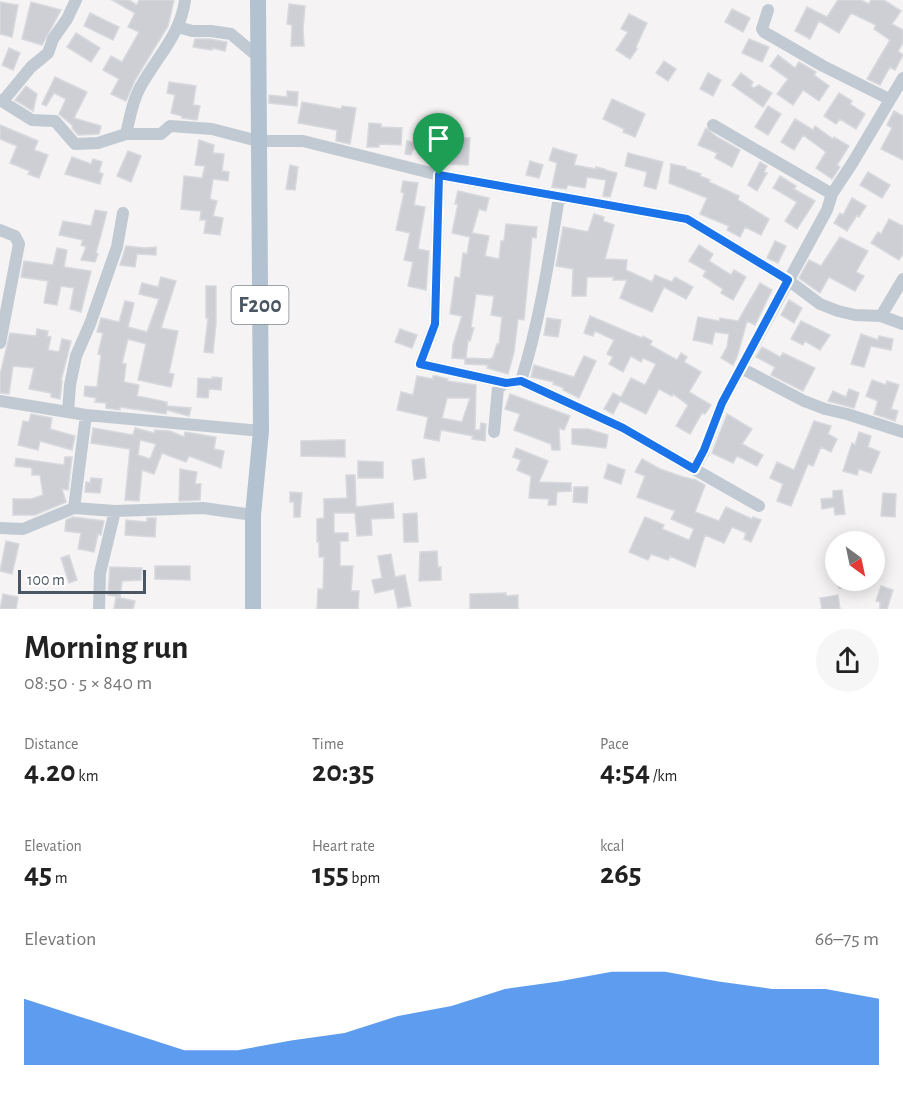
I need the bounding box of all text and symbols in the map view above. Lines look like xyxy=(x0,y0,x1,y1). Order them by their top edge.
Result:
pin xyxy=(413,113,464,175)
icon: arrive xyxy=(422,122,455,155)
road number: F200 xyxy=(232,286,288,324)
north arrow xyxy=(825,531,885,591)
map controls xyxy=(825,531,885,591)
scale bar xyxy=(18,567,146,594)
text: 100 m xyxy=(27,572,65,588)
button: share xyxy=(816,629,879,692)
text: Morning run xyxy=(24,632,188,665)
text: 08:50 · 5 × 840 m xyxy=(24,673,152,693)
text: Distance xyxy=(24,736,78,752)
text: Time xyxy=(312,736,344,752)
text: Pace xyxy=(600,736,629,752)
text: 4.20 xyxy=(24,757,76,787)
text: 20:35 xyxy=(312,757,375,787)
text: 4:54 xyxy=(600,757,650,787)
text: km xyxy=(76,768,98,784)
text: /km xyxy=(650,768,677,784)
text: Elevation xyxy=(24,838,82,854)
text: Heart rate xyxy=(312,838,375,854)
text: kcal xyxy=(600,838,624,854)
text: 45 xyxy=(24,859,52,889)
text: 155 xyxy=(312,859,349,889)
text: 265 xyxy=(600,859,642,889)
text: m xyxy=(52,870,68,886)
text: bpm xyxy=(349,870,380,886)
text: Elevation xyxy=(24,929,96,949)
text: 66–75 m xyxy=(815,929,879,949)

